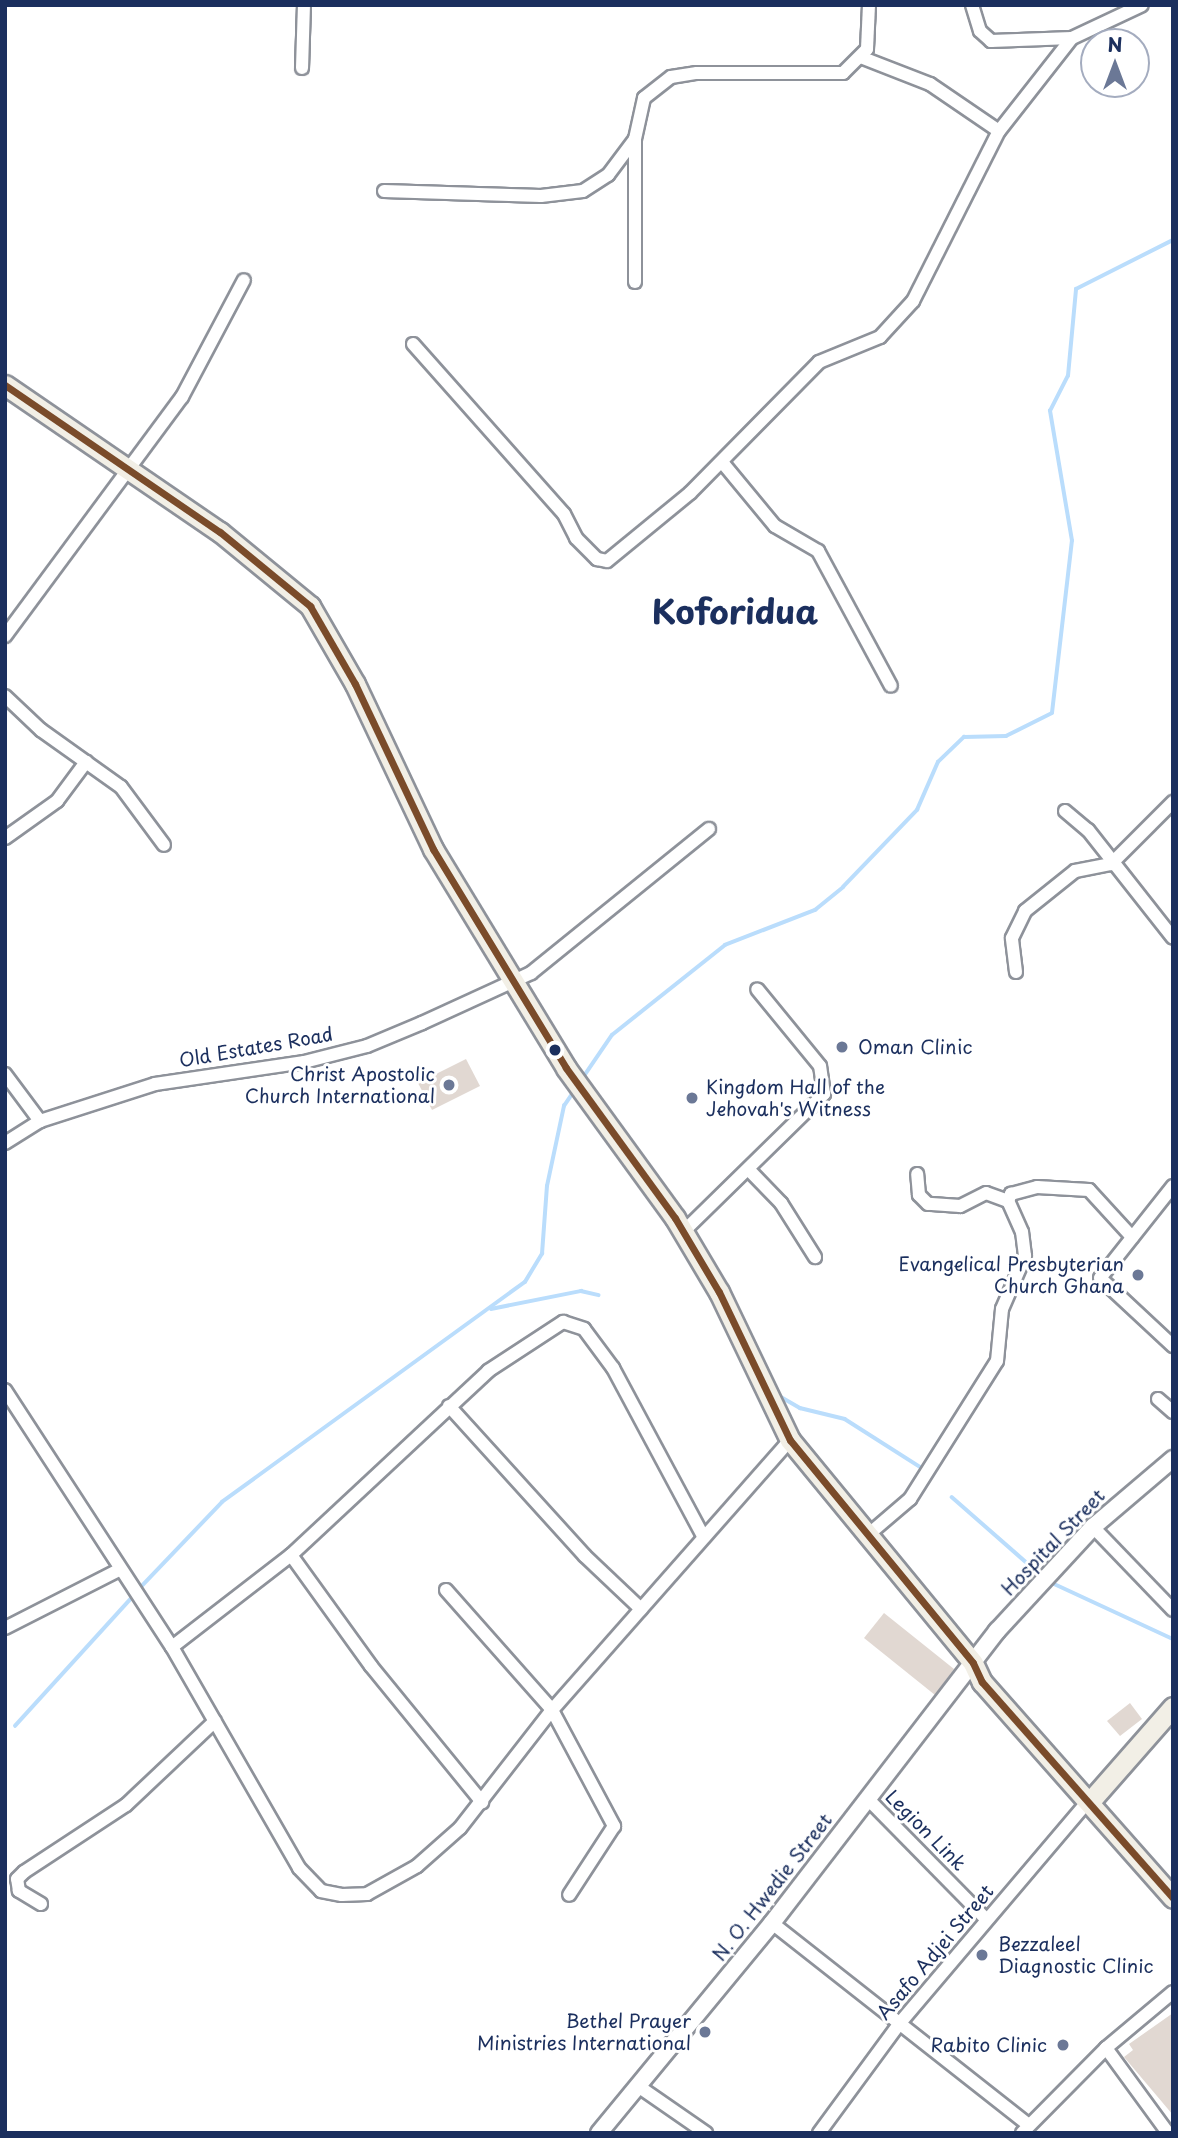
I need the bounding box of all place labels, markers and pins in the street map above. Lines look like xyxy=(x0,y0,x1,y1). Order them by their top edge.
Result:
place label: Oman Clinic xyxy=(858,1036,971,1058)
marker: Oman Clinic xyxy=(832,1037,852,1057)
unlabelled marker xyxy=(548,1043,562,1057)
place label: Christ Apostolic Church International xyxy=(243,1063,435,1107)
place label: Kingdom Hall of the Jehovah's Witness xyxy=(706,1076,887,1120)
marker: Christ Apostolic Church International xyxy=(441,1077,457,1093)
marker: Kingdom Hall of the Jehovah's Witness xyxy=(684,1090,700,1106)
place label: Evangelical Presbyterian Church Ghana xyxy=(899,1253,1124,1297)
marker: Evangelical Presbyterian Church Ghana xyxy=(1130,1267,1146,1283)
place label: Bezzaleel Diagnostic Clinic xyxy=(998,1933,1153,1977)
marker: Bezzaleel Diagnostic Clinic xyxy=(972,1945,992,1965)
place label: Bethel Prayer Ministries International xyxy=(476,2010,691,2054)
marker: Bethel Prayer Ministries International xyxy=(697,2024,713,2040)
place label: Rabito Clinic xyxy=(930,2034,1047,2056)
marker: Rabito Clinic xyxy=(1053,2035,1073,2055)

